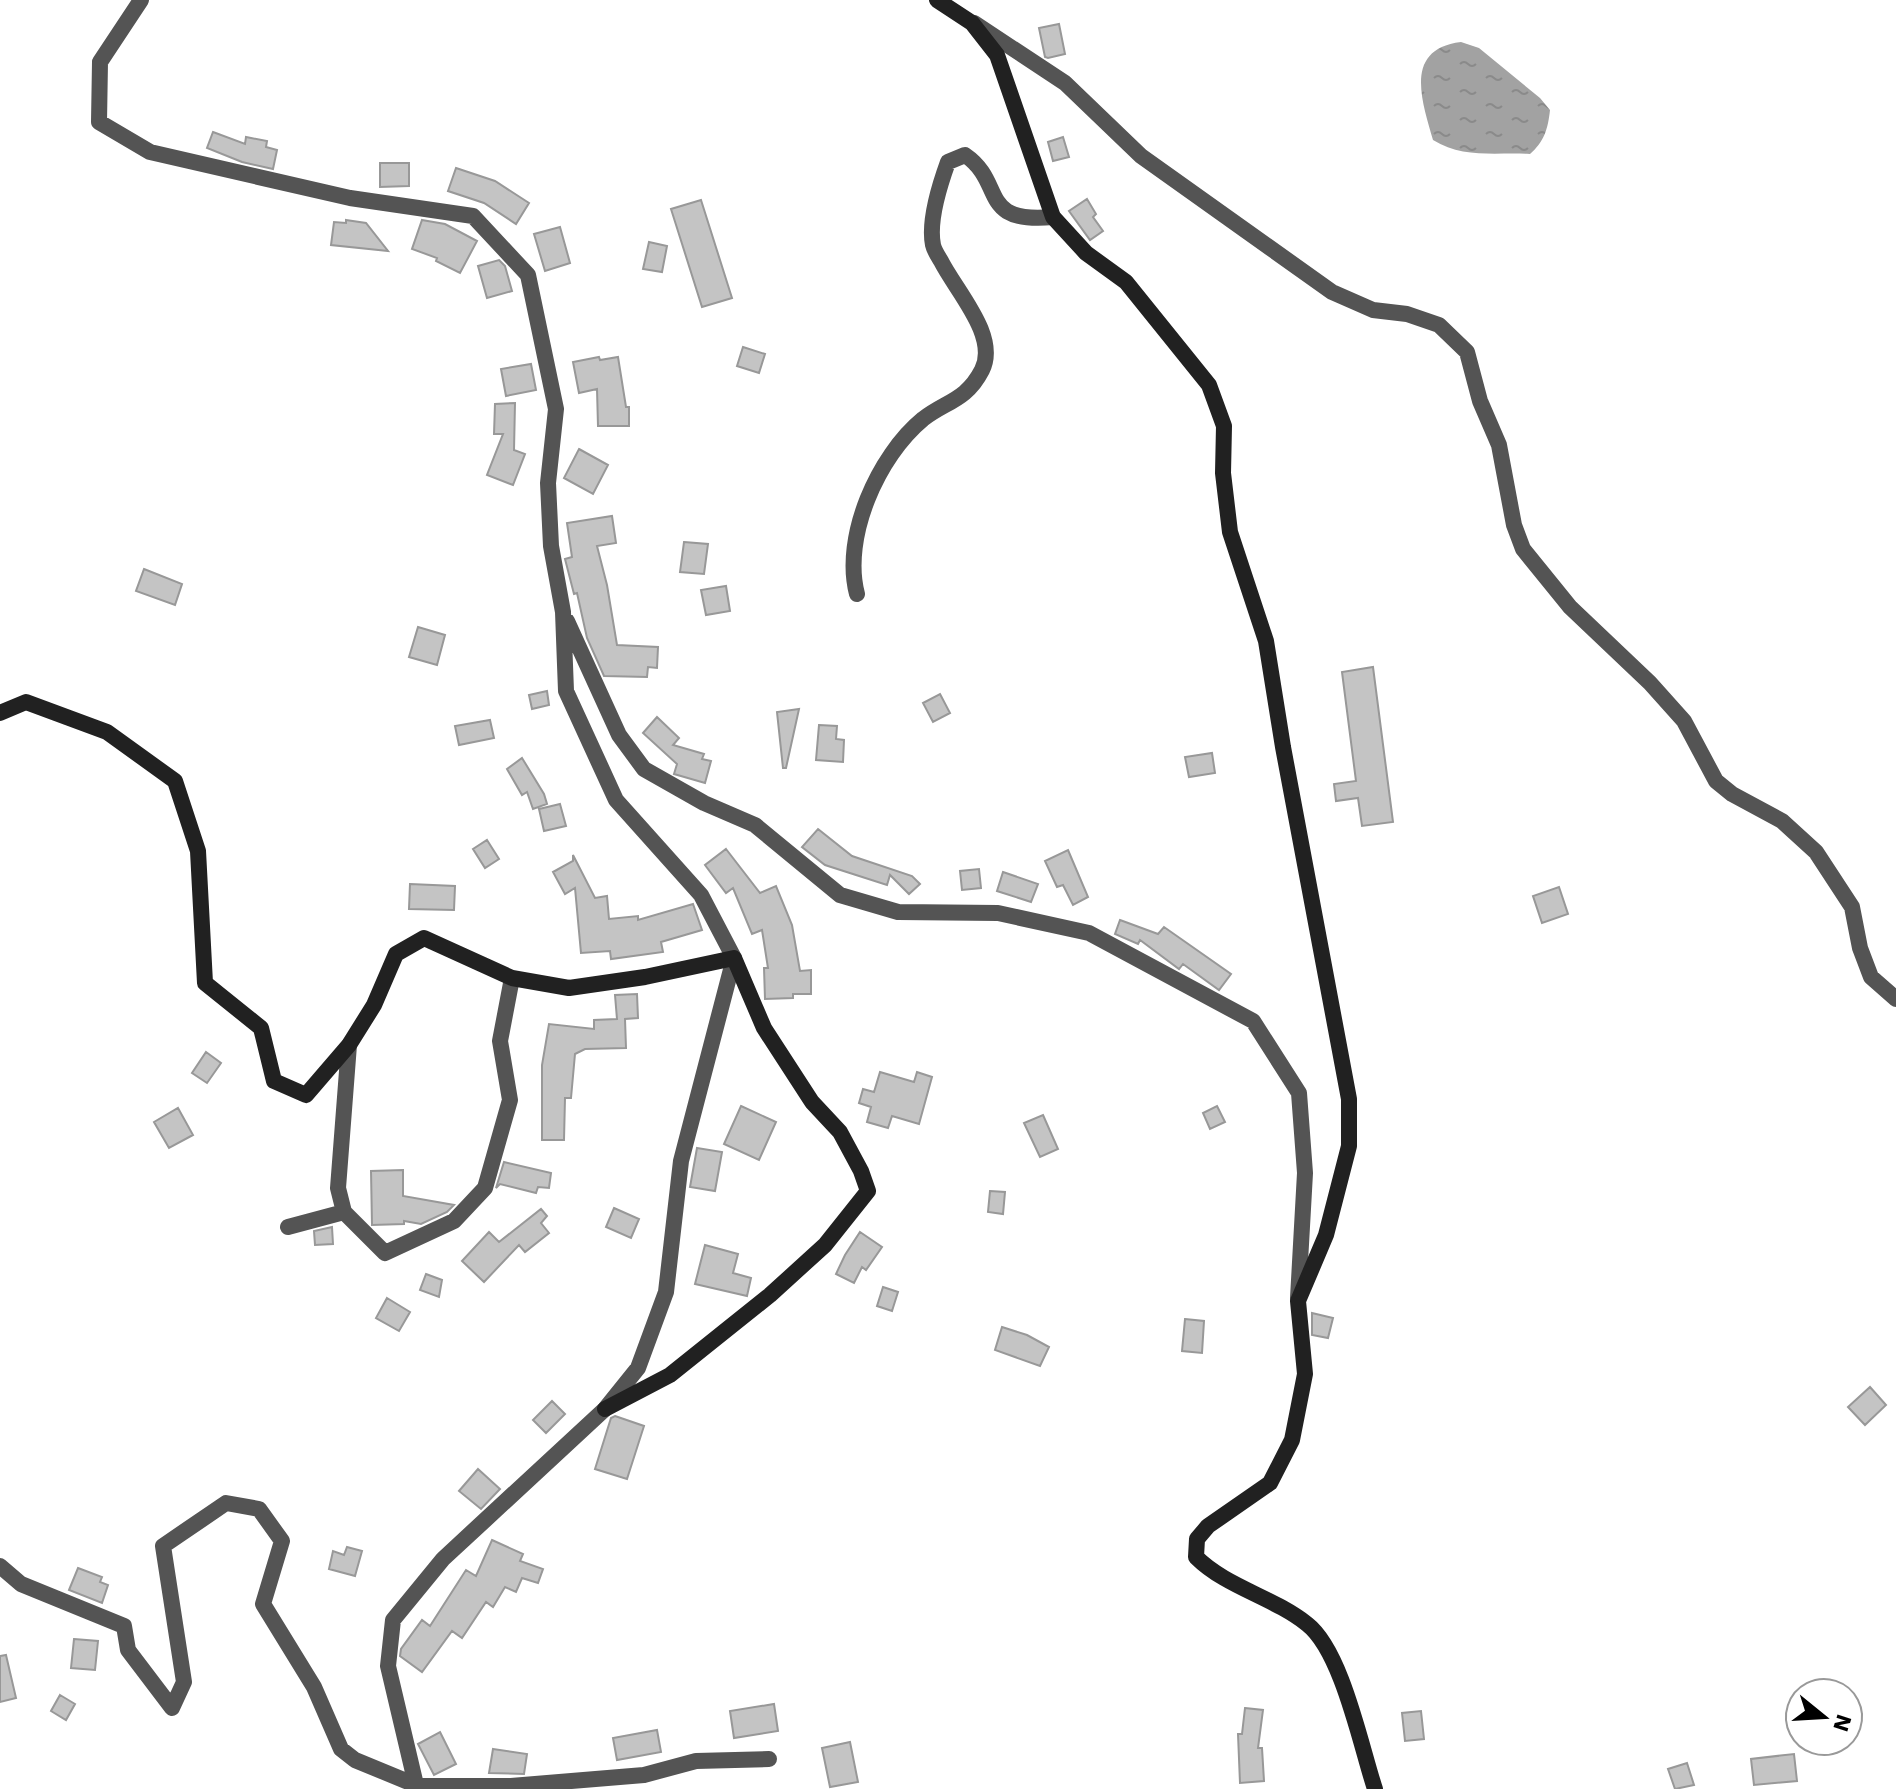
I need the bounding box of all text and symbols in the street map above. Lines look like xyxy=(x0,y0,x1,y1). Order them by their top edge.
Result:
north arrow xyxy=(1784,1677,1864,1757)
text: N xyxy=(1828,1711,1857,1735)

